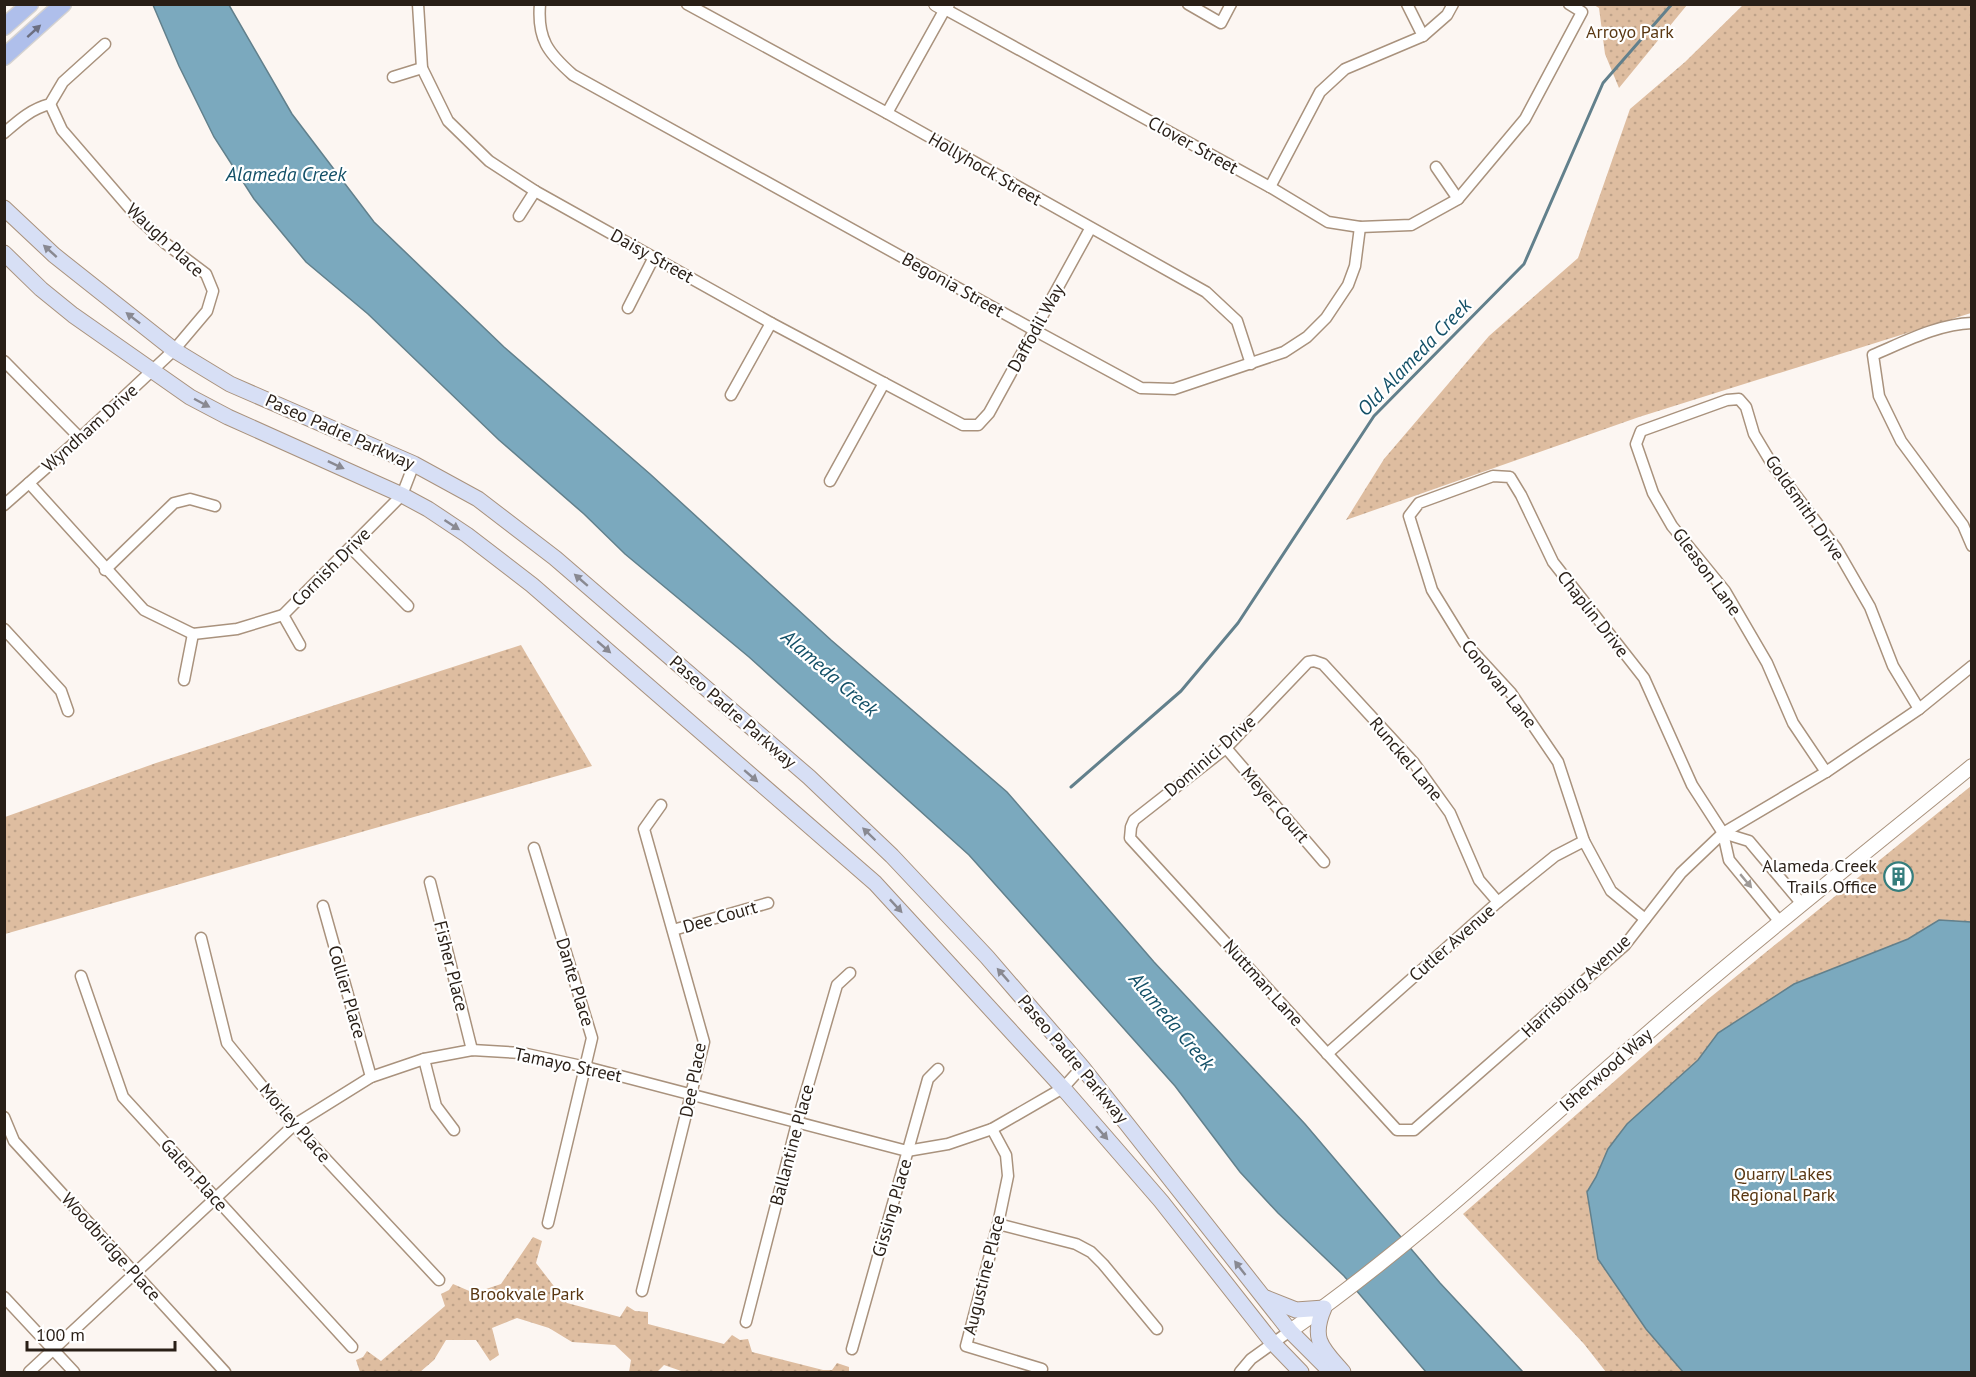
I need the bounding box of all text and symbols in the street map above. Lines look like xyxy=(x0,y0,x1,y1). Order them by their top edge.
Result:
park label: Arroyo Park xyxy=(1586,20,1674,43)
one-way arrow xyxy=(26,25,41,38)
street label: Clover Street xyxy=(1144,110,1242,179)
street label: Hollyhock Street xyxy=(924,127,1046,210)
water label: Alameda Creek xyxy=(225,161,347,187)
street label: Waugh Place xyxy=(122,198,209,282)
street label: Daisy Street xyxy=(607,223,698,288)
one-way arrow xyxy=(43,245,58,258)
street label: Begonia Street xyxy=(898,247,1008,322)
street label: Daffodil Way xyxy=(1002,279,1070,376)
water label: Old Alameda Creek xyxy=(1351,292,1477,421)
one-way arrow xyxy=(125,311,141,324)
street label: Wyndham Drive xyxy=(37,379,142,477)
street label: Paseo Padre Parkway xyxy=(262,388,419,475)
one-way arrow xyxy=(193,398,210,408)
street label: Goldsmith Drive xyxy=(1761,450,1850,565)
one-way arrow xyxy=(327,460,344,469)
one-way arrow xyxy=(444,520,461,531)
street label: Cornish Drive xyxy=(286,522,375,611)
street label: Gleason Lane xyxy=(1668,523,1747,620)
street label: Chaplin Drive xyxy=(1552,566,1634,662)
one-way arrow xyxy=(573,573,588,587)
water label: Alameda Creek xyxy=(775,623,885,723)
street label: Conovan Lane xyxy=(1457,635,1542,733)
one-way arrow xyxy=(596,641,612,654)
street label: Paseo Padre Parkway xyxy=(665,650,802,774)
street label: Dominici Drive xyxy=(1159,710,1260,802)
street label: Runckel Lane xyxy=(1365,712,1448,805)
street label: Meyer Court xyxy=(1236,762,1315,847)
one-way arrow xyxy=(743,769,759,782)
one-way arrow xyxy=(862,827,876,841)
place label: Alameda Creek Trails Office xyxy=(1762,854,1877,898)
building icon: Alameda Creek Trails Office xyxy=(1882,860,1914,892)
one-way arrow xyxy=(1739,873,1751,888)
street label: Dee Court xyxy=(680,895,760,938)
one-way arrow xyxy=(889,898,902,913)
street label: Cutler Avenue xyxy=(1404,899,1499,986)
street label: Fisher Place xyxy=(429,918,474,1014)
street label: Harrisburg Avenue xyxy=(1516,929,1635,1042)
street label: Nuttman Lane xyxy=(1218,934,1308,1031)
street label: Dante Place xyxy=(551,935,600,1029)
street label: Collier Place xyxy=(323,943,372,1041)
water label: Alameda Creek xyxy=(1123,966,1221,1076)
one-way arrow xyxy=(997,968,1010,983)
street label: Paseo Padre Parkway xyxy=(1013,990,1134,1128)
street label: Isherwood Way xyxy=(1554,1023,1657,1116)
street label: Dee Place xyxy=(674,1041,711,1119)
street label: Tamayo Street xyxy=(512,1042,624,1087)
street label: Morley Place xyxy=(255,1078,336,1167)
street label: Ballantine Place xyxy=(764,1082,819,1208)
one-way arrow xyxy=(1095,1125,1109,1140)
street label: Galen Place xyxy=(156,1133,233,1216)
street label: Gissing Place xyxy=(867,1156,917,1260)
park label: Quarry Lakes Regional Park xyxy=(1731,1162,1836,1206)
street label: Woodbridge Place xyxy=(57,1188,166,1306)
street label: Augustine Place xyxy=(957,1212,1010,1337)
one-way arrow xyxy=(1234,1260,1247,1276)
park label: Brookvale Park xyxy=(470,1282,585,1305)
scale bar xyxy=(27,1314,176,1352)
text: 100 m xyxy=(36,1323,85,1346)

